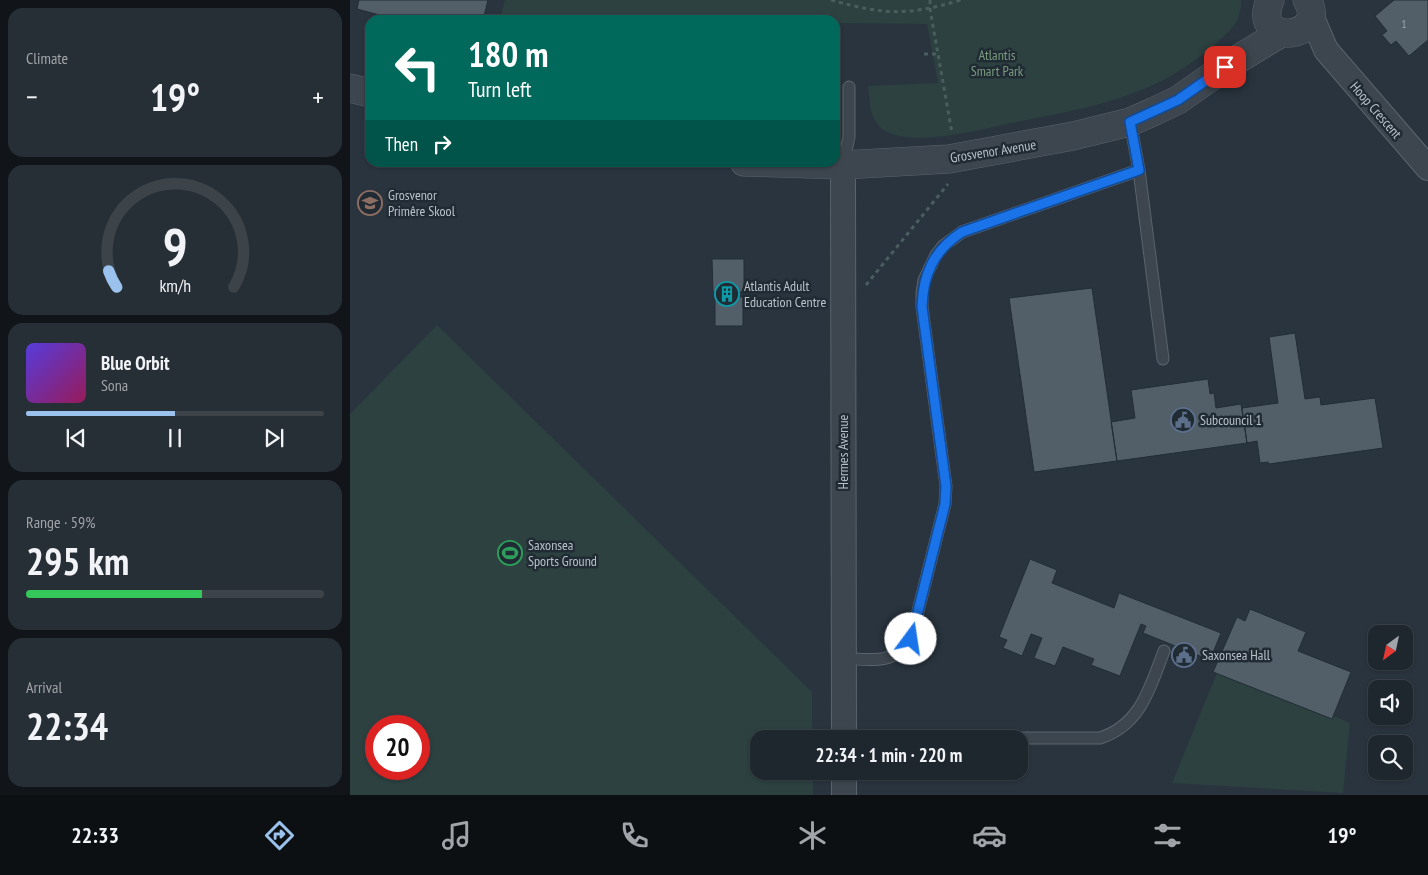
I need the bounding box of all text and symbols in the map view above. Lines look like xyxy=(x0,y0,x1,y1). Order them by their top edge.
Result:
house number: 1 xyxy=(1402,17,1407,31)
text: 180 m xyxy=(468,31,549,77)
icon: left xyxy=(385,35,450,100)
park label: Atlantis Smart Park xyxy=(971,46,1024,80)
pin xyxy=(1204,46,1246,88)
text: Climate xyxy=(26,48,68,68)
icon: arrive xyxy=(1211,53,1239,81)
text: 19° xyxy=(150,72,200,121)
text: Turn left xyxy=(468,75,532,103)
text: − xyxy=(26,78,38,115)
text: + xyxy=(312,78,324,115)
street label: Hoop Crescent xyxy=(1346,78,1406,142)
icon: right xyxy=(428,130,456,158)
text: Then xyxy=(385,132,418,156)
street label: Grosvenor Avenue xyxy=(949,135,1037,167)
place label: Grosvenor Primêre Skool xyxy=(388,186,456,220)
school or university icon: Grosvenor Primêre Skool xyxy=(357,190,383,216)
text: 9 xyxy=(163,213,187,280)
text: km/h xyxy=(159,274,191,297)
place label: Atlantis Adult Education Centre xyxy=(744,277,826,311)
building icon: Atlantis Adult Education Centre xyxy=(714,281,740,307)
text: Blue Orbit xyxy=(101,351,170,375)
text: Sona xyxy=(101,375,128,395)
public building icon: Subcouncil 1 xyxy=(1170,407,1196,433)
place label: Subcouncil 1 xyxy=(1200,411,1262,429)
street label: Hermes Avenue xyxy=(834,414,852,489)
icon: previous xyxy=(62,424,90,452)
icon: pause xyxy=(161,424,189,452)
icon: next xyxy=(260,424,288,452)
text: Range · 59% xyxy=(26,512,95,532)
text: 295 km xyxy=(26,536,129,585)
place label: Saxonsea Sports Ground xyxy=(528,536,597,570)
sports icon: Saxonsea Sports Ground xyxy=(497,540,523,566)
position arrow xyxy=(884,612,936,664)
north arrow xyxy=(1368,625,1412,670)
map controls xyxy=(1368,625,1413,780)
public building icon: Saxonsea Hall xyxy=(1171,642,1197,668)
place label: Saxonsea Hall xyxy=(1202,646,1271,664)
text: Arrival xyxy=(26,677,62,697)
button: sound xyxy=(1368,680,1413,725)
text: 22:34 xyxy=(26,701,108,750)
speed limit sign: 20 xyxy=(365,715,430,780)
button: search xyxy=(1368,735,1413,780)
text: 22:34 · 1 min · 220 m xyxy=(816,743,962,767)
icon: directions xyxy=(262,818,297,853)
icon: music xyxy=(439,818,474,853)
icon: phone xyxy=(617,818,652,853)
icon: climate xyxy=(795,818,830,853)
icon: car xyxy=(972,818,1007,853)
icon: filters xyxy=(1150,818,1185,853)
text: 22:33 xyxy=(71,821,119,849)
text: 19° xyxy=(1328,821,1357,849)

